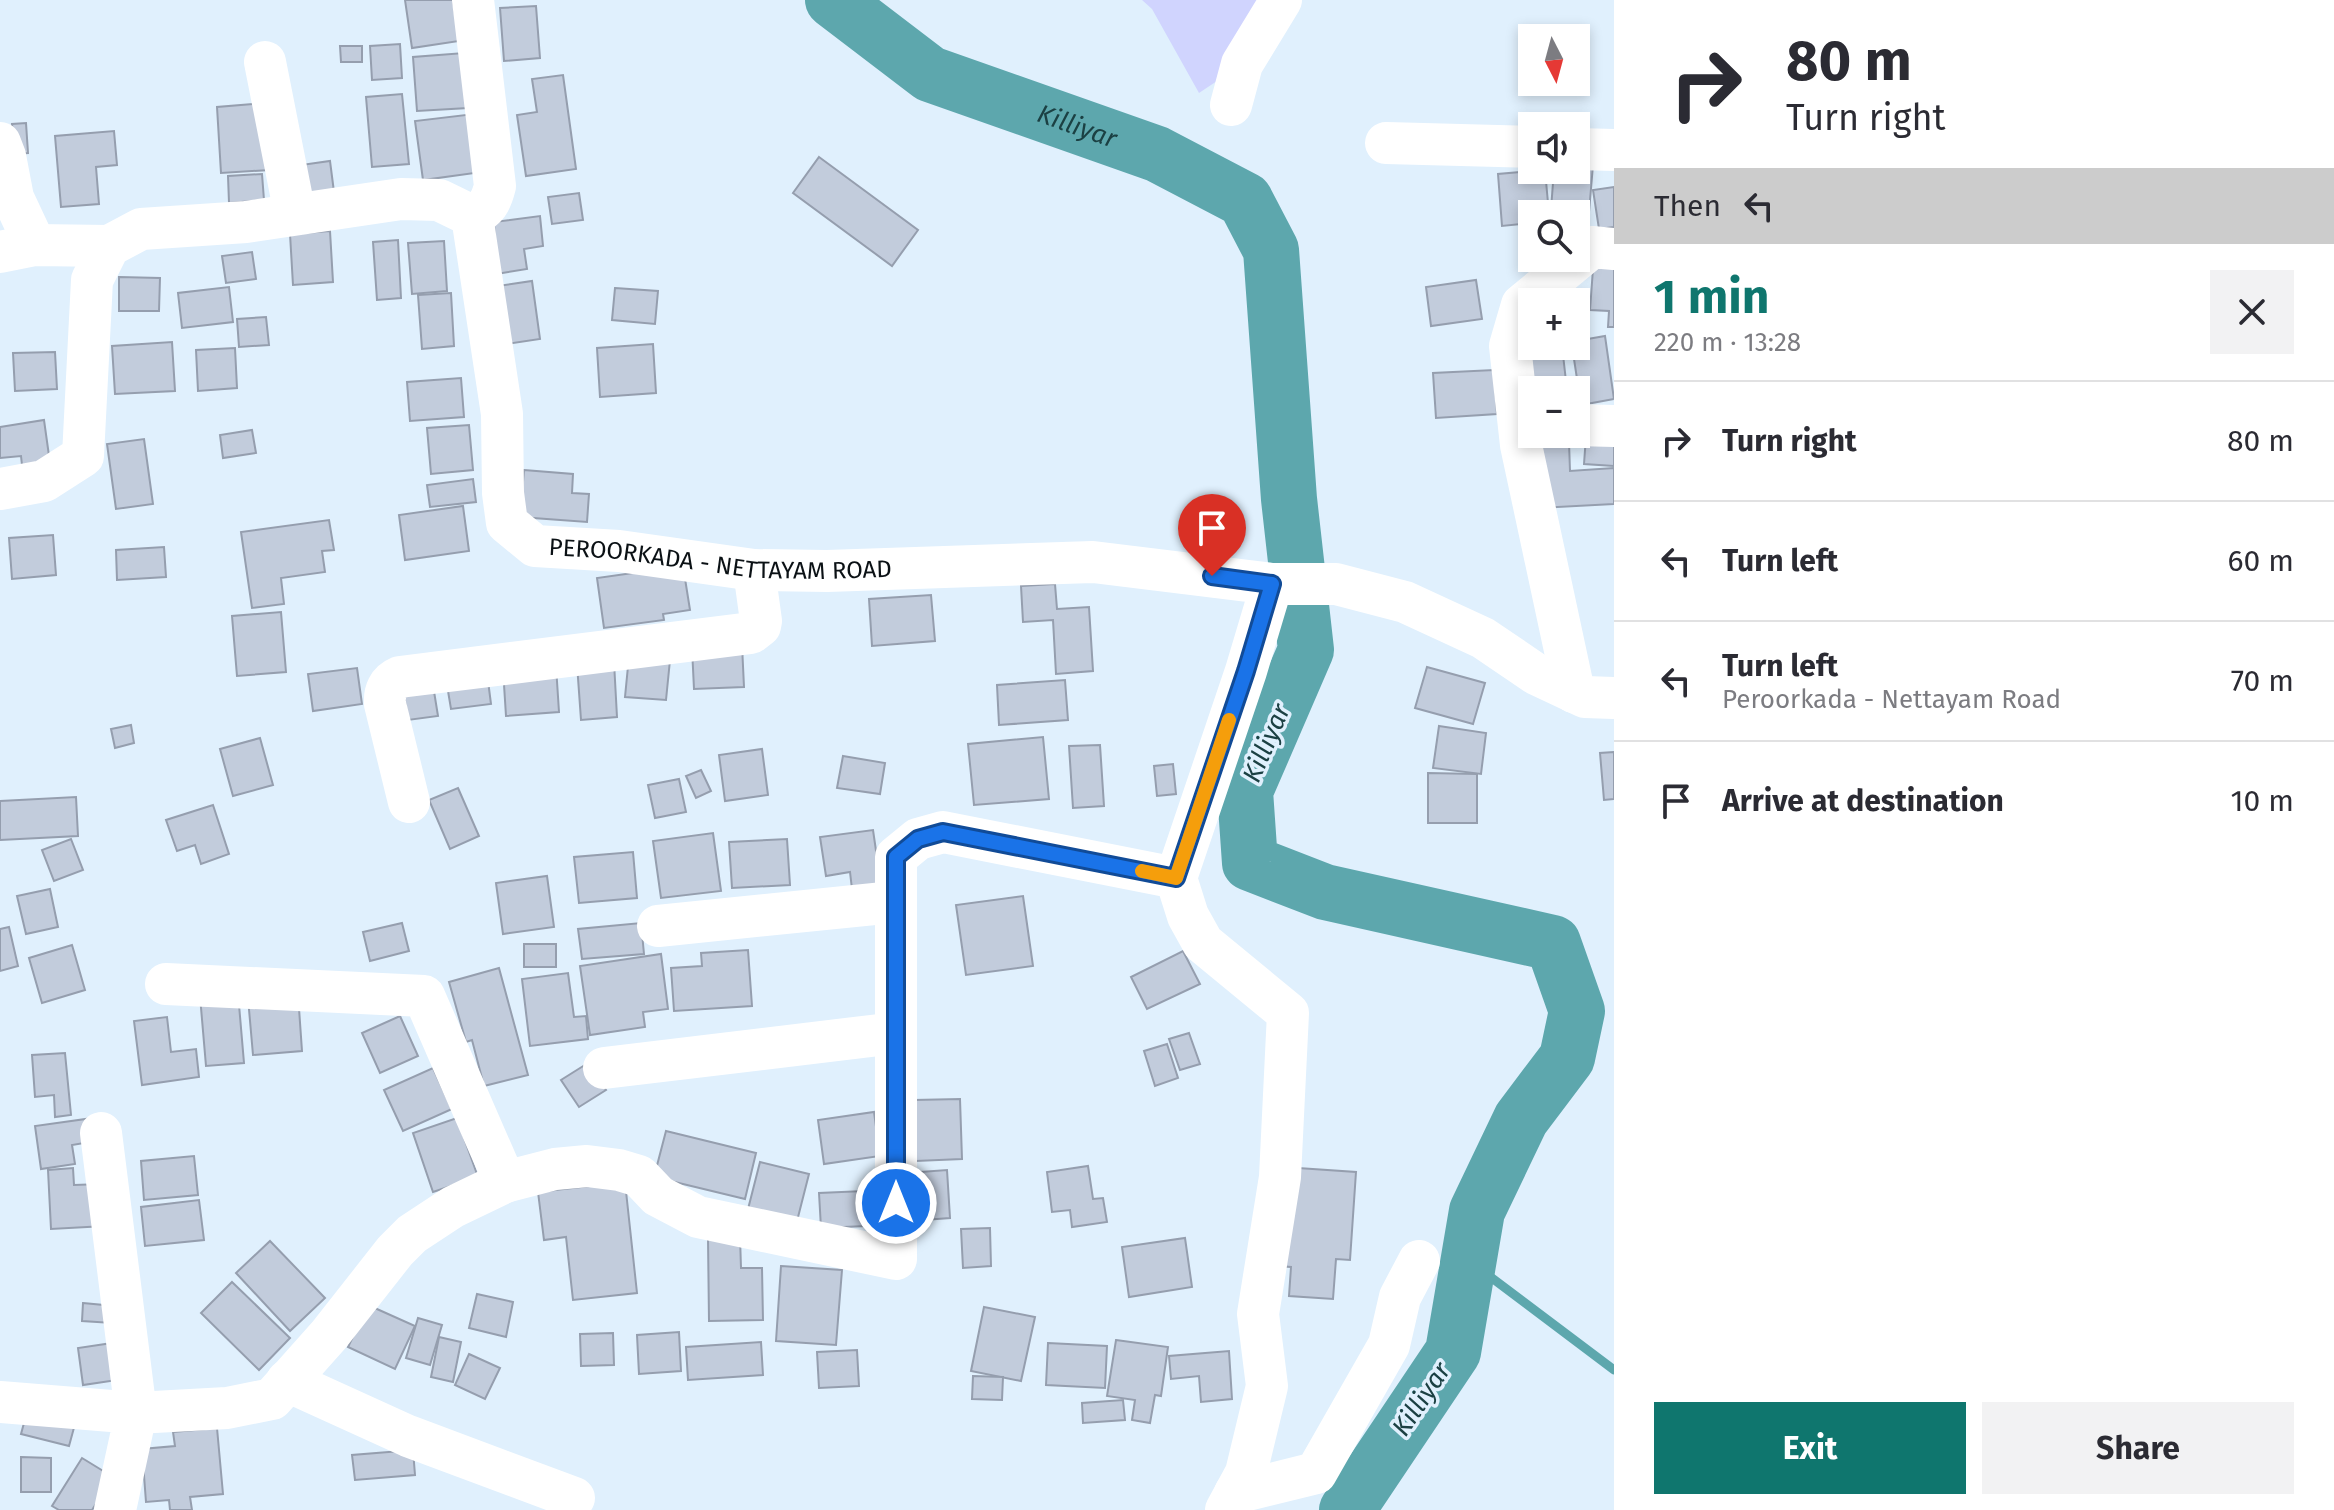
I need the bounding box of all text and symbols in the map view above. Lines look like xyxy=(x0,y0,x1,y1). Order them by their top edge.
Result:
north arrow xyxy=(1518,24,1590,96)
map controls xyxy=(1518,24,1590,448)
text: 80 m xyxy=(1786,28,1912,95)
icon: right xyxy=(1654,32,1758,136)
text: Turn right xyxy=(1786,96,1946,140)
water label: Killiyar xyxy=(1033,98,1122,155)
button: sound xyxy=(1518,112,1590,184)
icon: left xyxy=(1737,184,1781,228)
text: Then xyxy=(1654,188,1721,224)
button: search xyxy=(1518,200,1590,272)
text: 1 min xyxy=(1654,268,1769,326)
button: close xyxy=(2210,270,2294,354)
button: + xyxy=(1518,288,1590,360)
text: 220 m · 13:28 xyxy=(1654,327,1801,358)
button: − xyxy=(1518,376,1590,448)
icon: right xyxy=(1654,419,1698,463)
text: Turn right xyxy=(1722,423,1857,459)
text: 80 m xyxy=(2227,423,2294,459)
pin xyxy=(1178,494,1246,576)
icon: arrive xyxy=(1190,506,1234,550)
street label: PEROORKADA - NETTAYAM ROAD xyxy=(548,533,892,585)
icon: left xyxy=(1654,539,1698,583)
text: Turn left xyxy=(1722,543,1838,579)
text: 60 m xyxy=(2228,543,2294,579)
text: Turn left xyxy=(1722,648,1838,684)
icon: left xyxy=(1654,659,1698,703)
text: 70 m xyxy=(2231,663,2294,699)
text: Peroorkada - Nettayam Road xyxy=(1722,684,2061,715)
water label: Killiyar xyxy=(1236,698,1297,787)
icon: arrive xyxy=(1654,779,1698,823)
text: Arrive at destination xyxy=(1722,783,2004,819)
text: 10 m xyxy=(2231,783,2294,819)
position arrow xyxy=(854,1161,938,1245)
water label: Killiyar xyxy=(1386,1356,1458,1442)
button: Exit xyxy=(1654,1402,1966,1494)
button: Share xyxy=(1982,1402,2294,1494)

